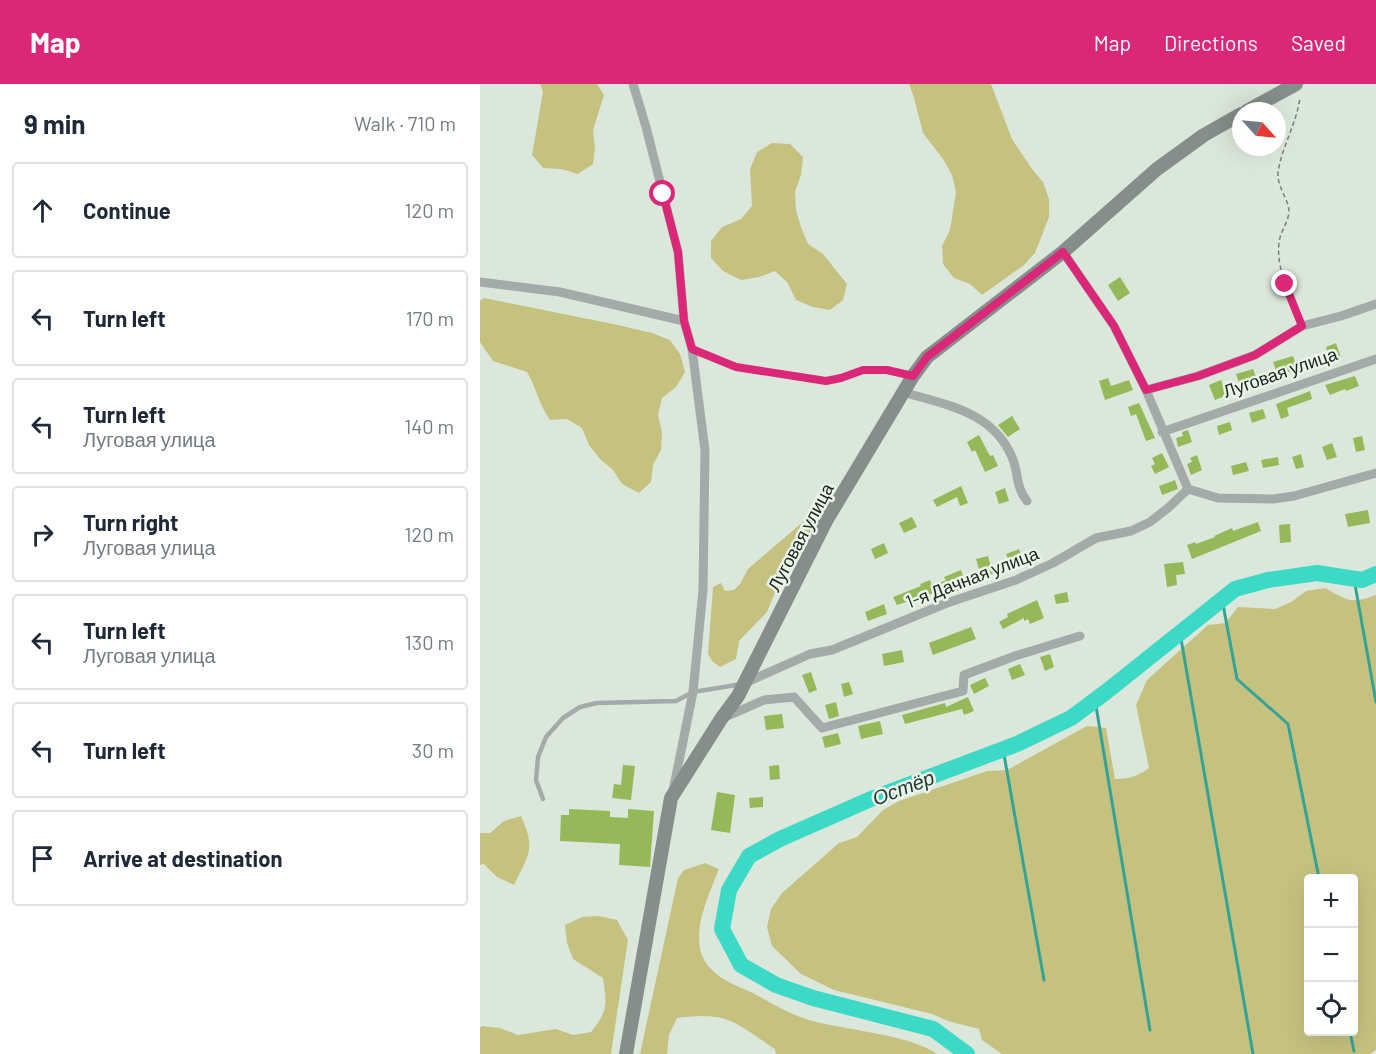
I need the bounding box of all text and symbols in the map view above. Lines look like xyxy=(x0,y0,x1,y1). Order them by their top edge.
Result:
text: Map xyxy=(30,25,81,59)
text: Map xyxy=(1094,30,1131,55)
text: Directions xyxy=(1164,30,1258,55)
text: Saved xyxy=(1291,30,1346,55)
north arrow xyxy=(1232,102,1286,156)
text: 9 min xyxy=(24,108,86,139)
text: Walk · 710 m xyxy=(354,111,456,135)
route start xyxy=(649,180,675,206)
icon: ahead xyxy=(26,194,59,227)
text: Continue xyxy=(83,197,171,223)
text: 120 m xyxy=(404,198,454,222)
route end xyxy=(1271,270,1297,296)
icon: left xyxy=(26,302,59,335)
text: Turn left xyxy=(83,305,166,331)
text: 170 m xyxy=(406,306,454,330)
street label: Луговая улица xyxy=(1220,342,1341,402)
text: Turn left xyxy=(83,401,166,427)
icon: left xyxy=(26,410,59,443)
text: 140 m xyxy=(404,414,454,438)
text: Луговая улица xyxy=(83,427,216,451)
street label: Луговая улица xyxy=(762,478,838,595)
text: Turn right xyxy=(83,509,178,535)
icon: right xyxy=(26,518,59,551)
text: 120 m xyxy=(404,522,454,546)
text: Луговая улица xyxy=(83,535,216,559)
street label: 1-я Дачная улица xyxy=(902,541,1043,612)
text: Turn left xyxy=(83,617,166,643)
icon: left xyxy=(26,626,59,659)
text: 130 m xyxy=(405,630,454,654)
text: Луговая улица xyxy=(83,643,216,667)
icon: left xyxy=(26,734,59,767)
text: Turn left xyxy=(83,737,166,763)
text: 30 m xyxy=(412,738,454,762)
water label: Остёр xyxy=(869,764,937,810)
icon: arrive xyxy=(26,842,59,875)
text: Arrive at destination xyxy=(83,845,282,871)
map controls xyxy=(1304,874,1358,1036)
button: + xyxy=(1304,874,1358,928)
button: − xyxy=(1304,928,1358,982)
button: locate xyxy=(1304,982,1358,1036)

